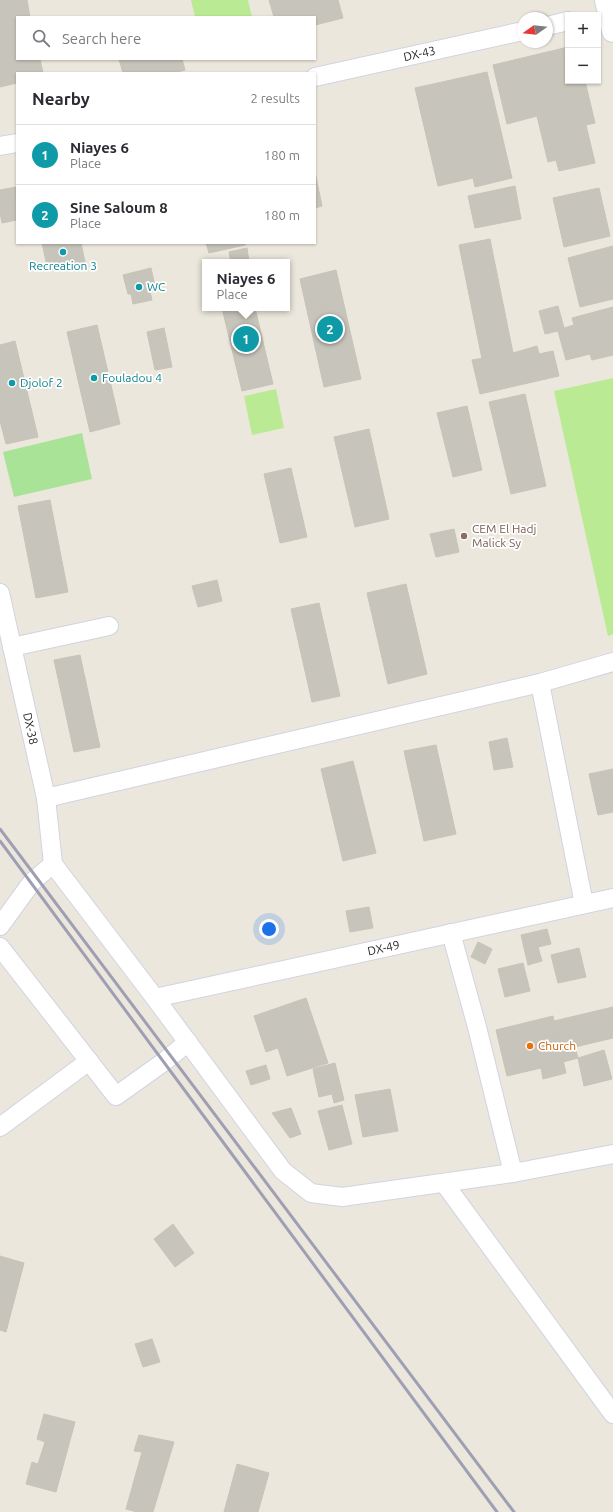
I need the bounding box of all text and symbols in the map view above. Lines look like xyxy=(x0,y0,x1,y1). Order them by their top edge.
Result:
north arrow xyxy=(517,12,553,48)
map controls xyxy=(565,12,601,84)
button: + xyxy=(565,12,601,48)
search box xyxy=(16,16,316,60)
icon: search xyxy=(30,27,52,49)
text: Search here xyxy=(62,30,141,47)
street label: DX-43 xyxy=(402,44,437,63)
button: − xyxy=(565,48,601,84)
text: Nearby xyxy=(32,89,90,108)
text: 2 results xyxy=(250,91,300,105)
text: Niayes 6 xyxy=(70,139,129,156)
text: 1 xyxy=(41,148,49,162)
text: 180 m xyxy=(264,148,300,162)
text: Place xyxy=(70,156,101,170)
text: Sine Saloum 8 xyxy=(70,199,168,216)
text: 2 xyxy=(41,208,49,222)
text: 180 m xyxy=(264,208,300,222)
text: Place xyxy=(70,216,101,230)
marker: Recreation 3 xyxy=(58,247,68,257)
place label: Recreation 3 xyxy=(29,259,97,272)
popup xyxy=(202,259,290,311)
text: Niayes 6 xyxy=(217,270,275,287)
place label: WC xyxy=(147,280,166,293)
marker: WC xyxy=(134,282,144,292)
text: Place xyxy=(217,287,248,301)
pin: 2 xyxy=(317,314,343,344)
pin: 1 xyxy=(233,324,259,354)
place label: Fouladou 4 xyxy=(102,371,162,384)
marker: Fouladou 4 xyxy=(89,373,99,383)
place label: Djolof 2 xyxy=(20,376,63,389)
marker: Djolof 2 xyxy=(7,378,17,388)
place label: CEM El Hadj Malick Sy xyxy=(472,522,536,549)
marker: CEM El Hadj Malick Sy xyxy=(459,531,469,541)
street label: DX-38 xyxy=(21,711,41,746)
your location xyxy=(259,919,279,939)
street label: DX-49 xyxy=(366,938,401,957)
place label: Church xyxy=(538,1039,576,1052)
marker: Church xyxy=(525,1041,535,1051)

